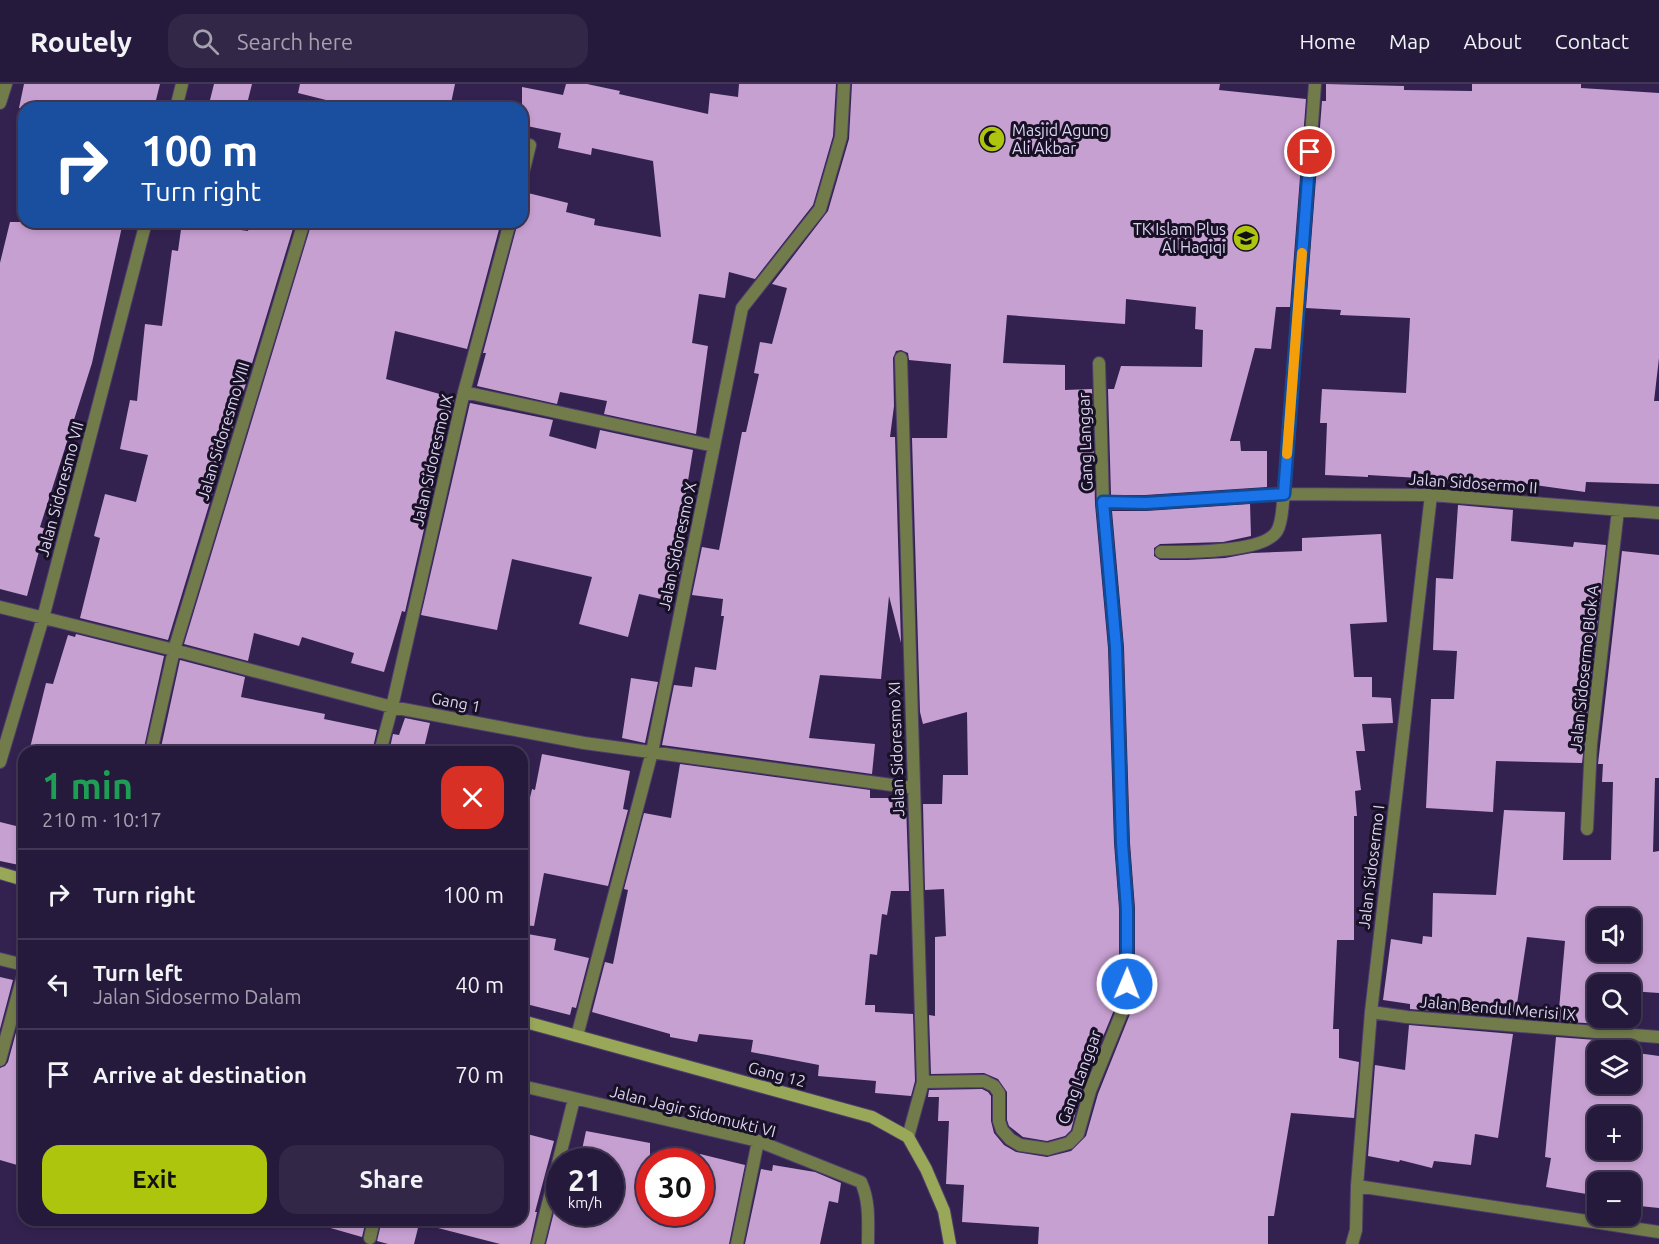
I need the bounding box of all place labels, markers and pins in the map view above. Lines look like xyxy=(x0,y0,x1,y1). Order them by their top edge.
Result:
place label: Masjid Agung Ali Akbar xyxy=(1012,121,1109,157)
mosque icon: Masjid Agung Ali Akbar xyxy=(977,124,1007,154)
pin xyxy=(1284,126,1335,177)
place label: TK Islam Plus Al Haqiqi xyxy=(1133,220,1226,256)
school or university icon: TK Islam Plus Al Haqiqi xyxy=(1231,223,1261,253)

